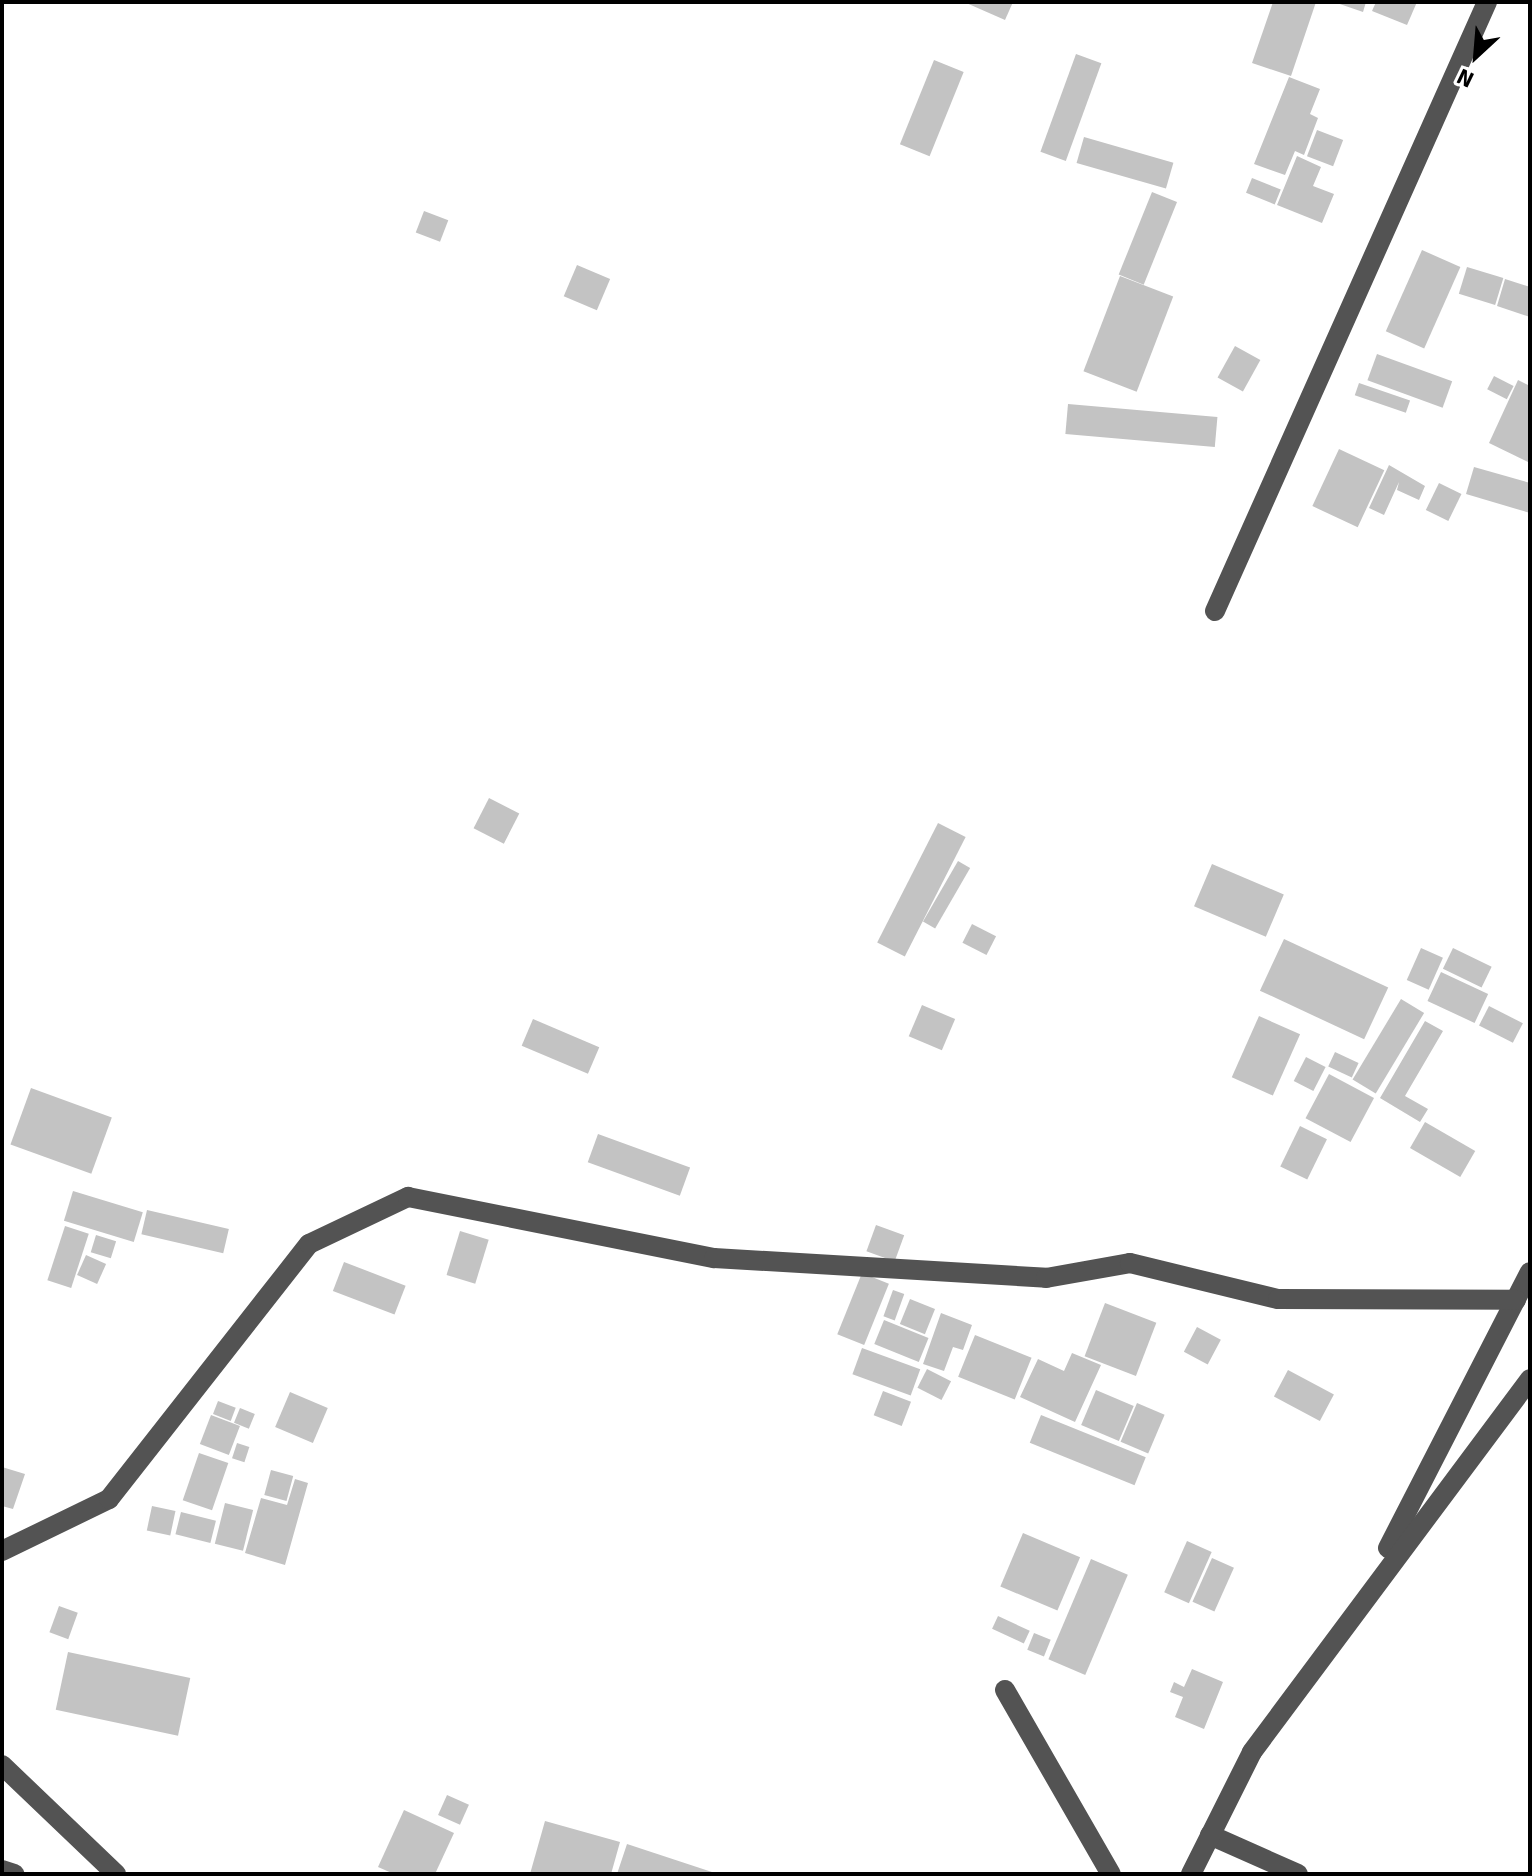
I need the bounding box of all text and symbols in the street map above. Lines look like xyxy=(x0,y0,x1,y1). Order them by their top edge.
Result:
north arrow xyxy=(1436,16,1516,96)
text: N xyxy=(1452,63,1478,94)

